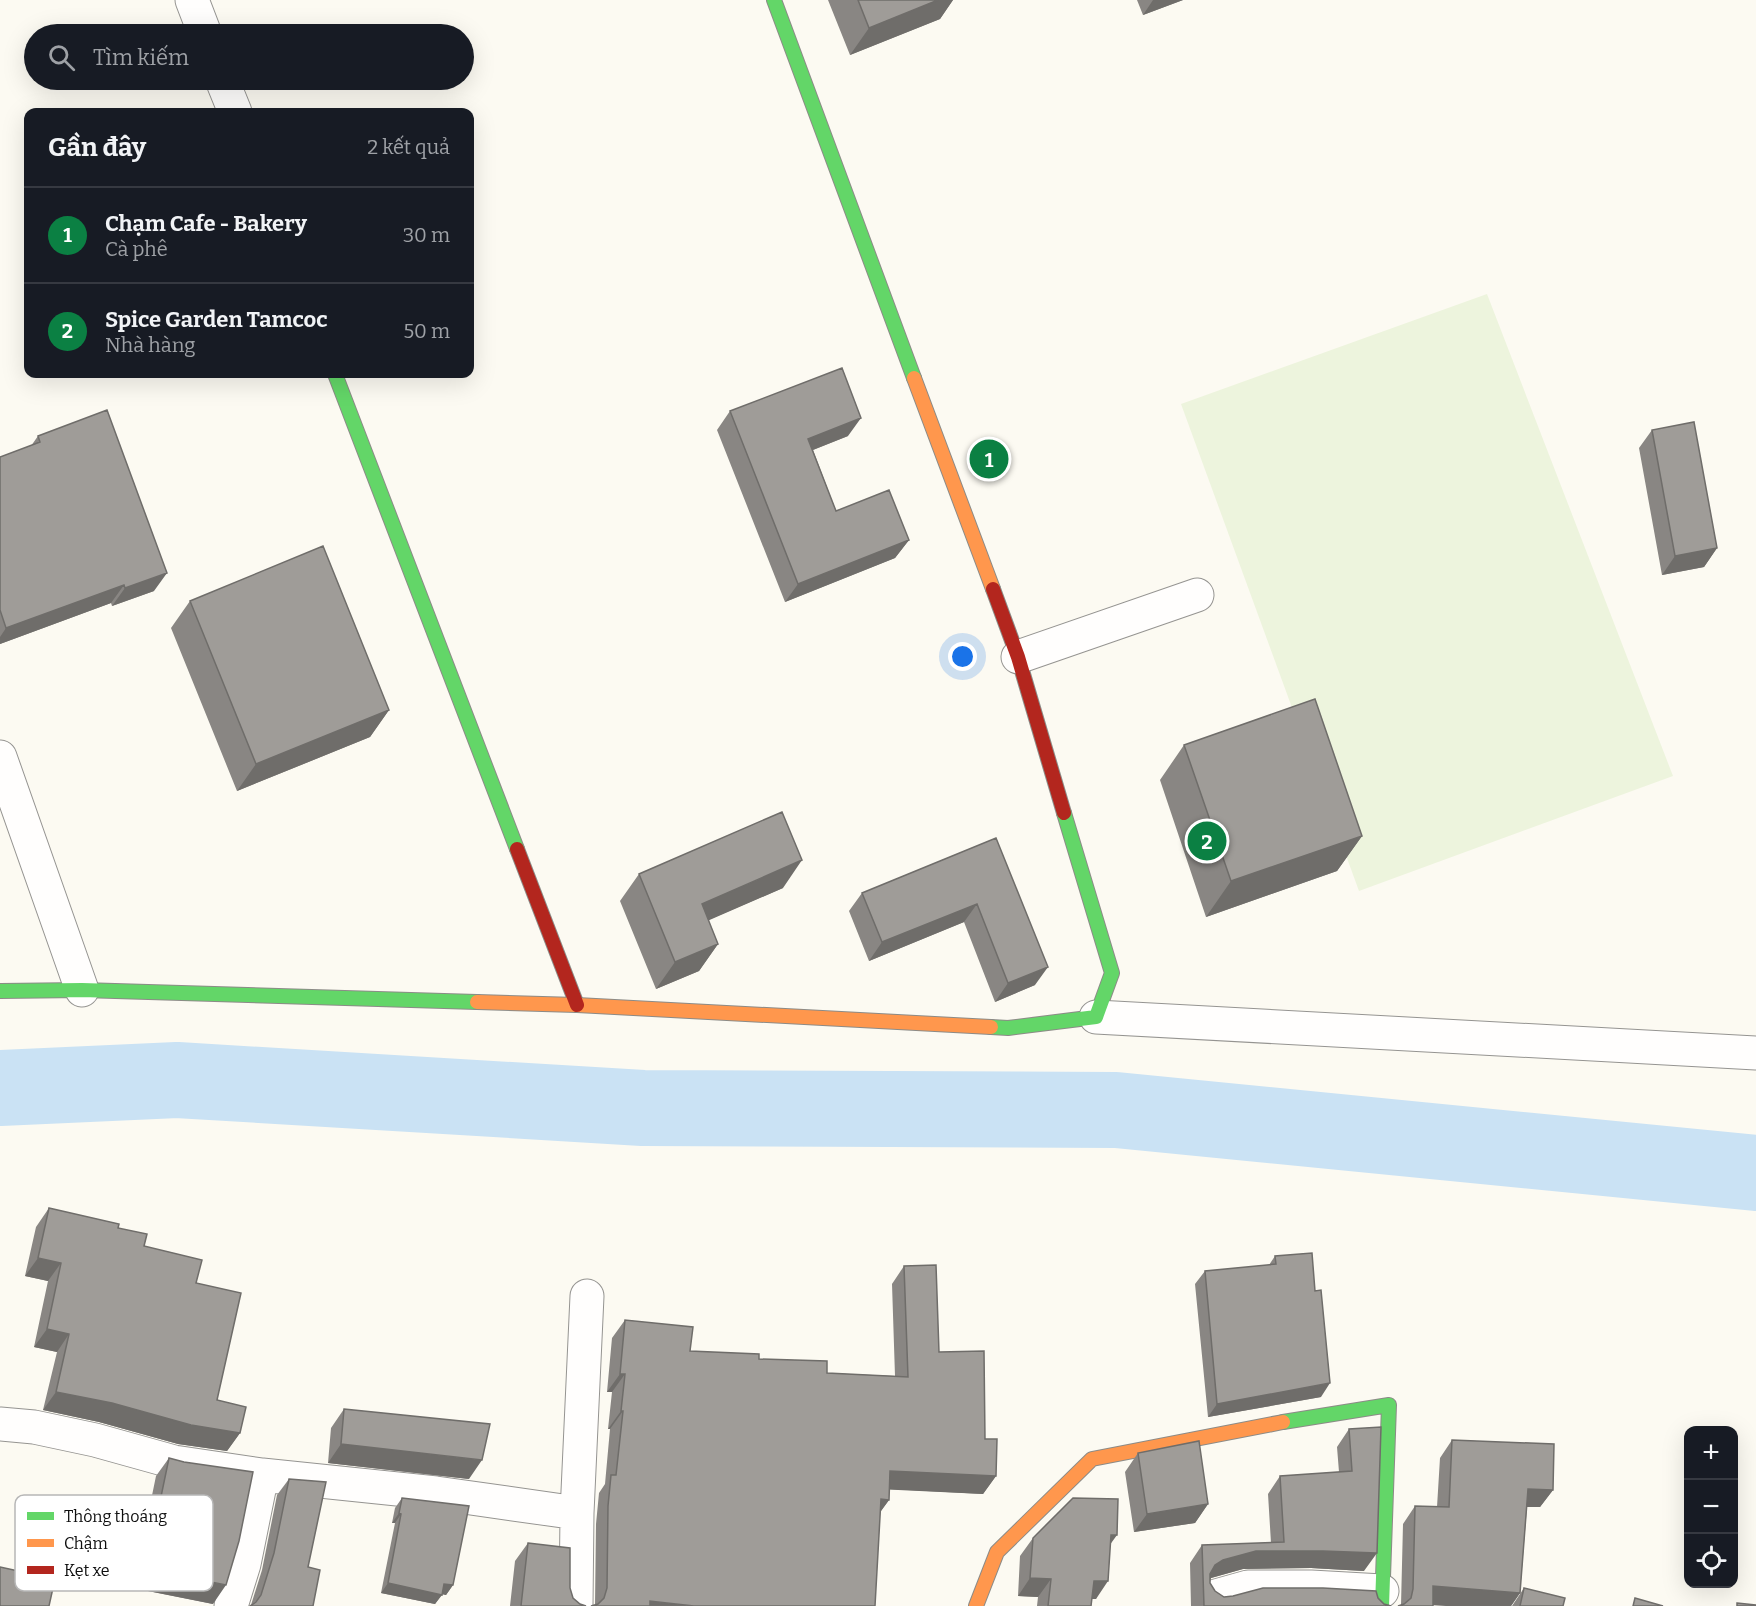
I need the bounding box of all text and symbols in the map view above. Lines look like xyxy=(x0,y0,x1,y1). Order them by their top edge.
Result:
search box xyxy=(24,24,474,90)
icon: search xyxy=(45,41,78,74)
text: Tìm kiếm xyxy=(93,44,189,71)
text: Gần đây xyxy=(48,132,146,163)
text: 2 kết quả xyxy=(367,135,450,159)
text: Chạm Cafe - Bakery xyxy=(105,210,307,237)
text: 1 xyxy=(63,223,72,247)
text: 30 m xyxy=(403,223,450,247)
text: Cà phê xyxy=(105,237,168,261)
text: Spice Garden Tamcoc xyxy=(105,306,328,333)
text: 2 xyxy=(62,319,73,343)
text: 50 m xyxy=(403,319,450,343)
text: Nhà hàng xyxy=(105,333,195,357)
pin: 1 xyxy=(970,436,1008,482)
your location xyxy=(948,642,977,671)
pin: 2 xyxy=(1188,818,1226,864)
map controls xyxy=(1684,1426,1738,1588)
button: + xyxy=(1684,1426,1738,1480)
button: − xyxy=(1684,1480,1738,1534)
legend xyxy=(15,1495,213,1591)
text: Thông thoáng xyxy=(64,1507,167,1526)
text: Chậm xyxy=(64,1534,108,1553)
button: locate xyxy=(1684,1534,1738,1588)
text: Kẹt xe xyxy=(64,1561,109,1580)

